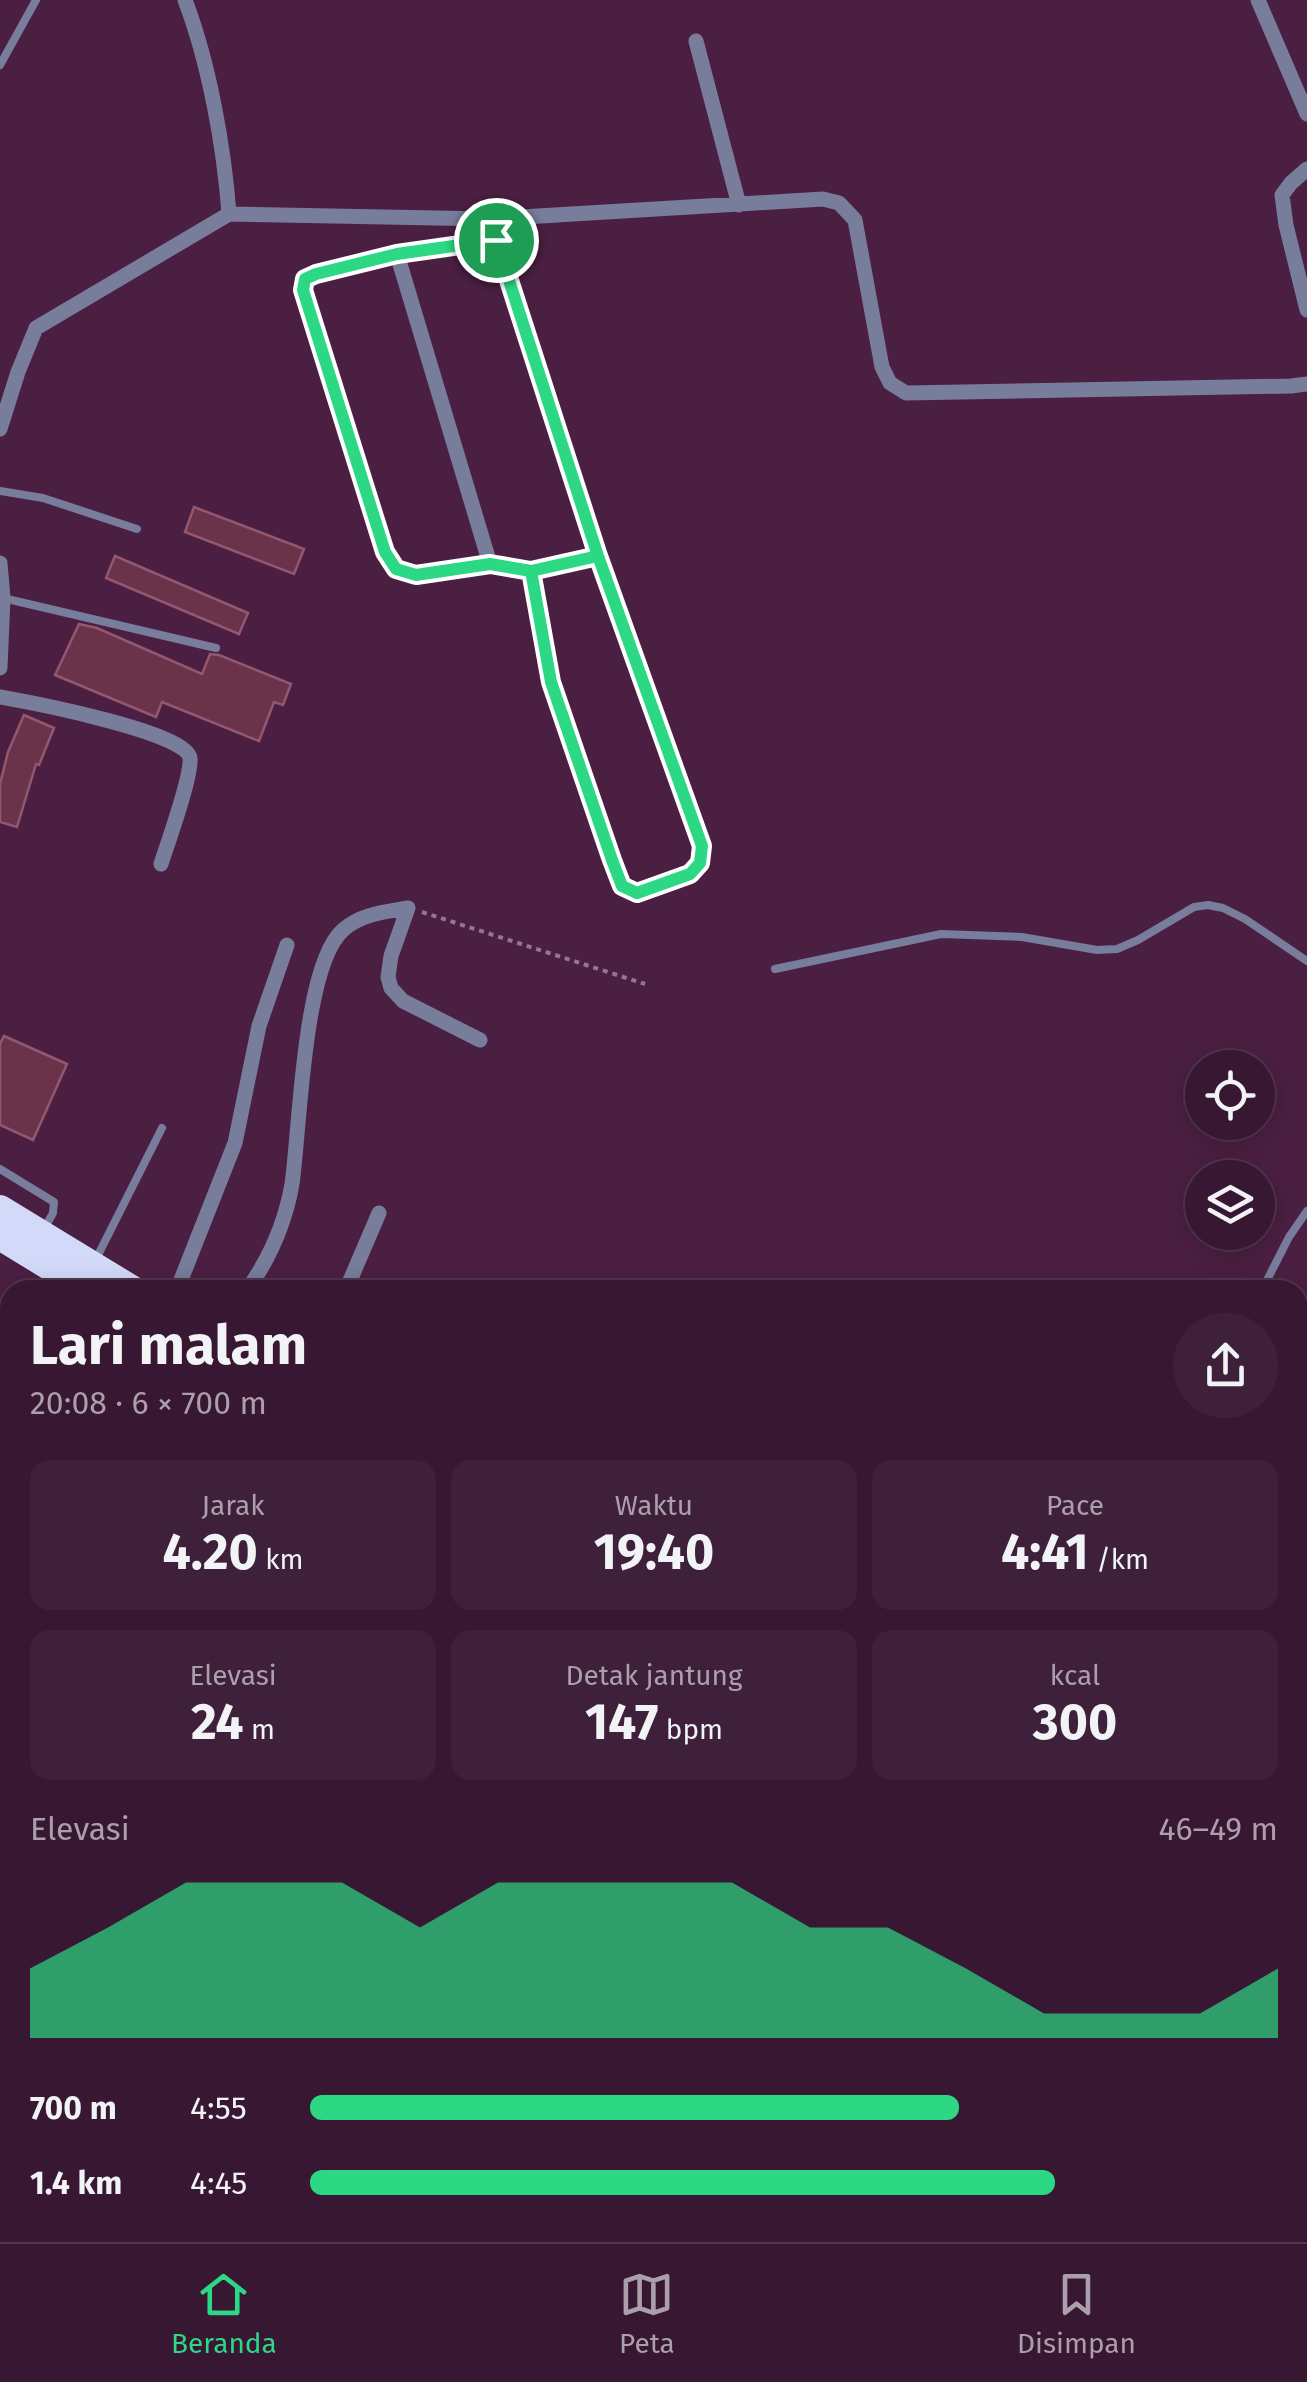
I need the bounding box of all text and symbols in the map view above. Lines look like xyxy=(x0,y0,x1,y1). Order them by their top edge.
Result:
pin xyxy=(454,198,539,283)
icon: arrive xyxy=(469,213,524,268)
map controls xyxy=(1185,1050,1275,1250)
button: locate xyxy=(1185,1050,1275,1140)
button: layers xyxy=(1185,1160,1275,1250)
text: Lari malam xyxy=(30,1313,307,1379)
button: share xyxy=(1173,1313,1278,1418)
text: 20:08 · 6 × 700 m xyxy=(30,1384,267,1422)
text: Jarak xyxy=(201,1489,265,1522)
text: Waktu xyxy=(615,1489,693,1522)
text: Pace xyxy=(1046,1489,1104,1522)
text: 4.20 xyxy=(162,1522,258,1582)
text: 19:40 xyxy=(594,1522,714,1582)
text: 4:41 xyxy=(1001,1522,1089,1582)
text: km xyxy=(258,1543,304,1576)
text: /km xyxy=(1089,1543,1149,1576)
text: Elevasi xyxy=(189,1659,277,1692)
text: Detak jantung xyxy=(565,1659,743,1692)
text: kcal xyxy=(1050,1659,1100,1692)
text: 24 xyxy=(191,1692,244,1752)
text: 147 xyxy=(585,1692,658,1752)
text: 300 xyxy=(1033,1692,1117,1752)
text: m xyxy=(244,1713,275,1746)
text: bpm xyxy=(658,1713,723,1746)
text: Elevasi xyxy=(30,1810,130,1848)
text: 46–49 m xyxy=(1159,1810,1278,1848)
text: 700 m xyxy=(30,2089,117,2127)
text: 4:55 xyxy=(190,2089,247,2127)
text: 1.4 km xyxy=(30,2164,122,2202)
text: 4:45 xyxy=(190,2164,247,2202)
tab: Beranda xyxy=(171,2267,277,2360)
tab: Peta xyxy=(619,2267,675,2360)
tab: Disimpan xyxy=(1017,2267,1136,2360)

